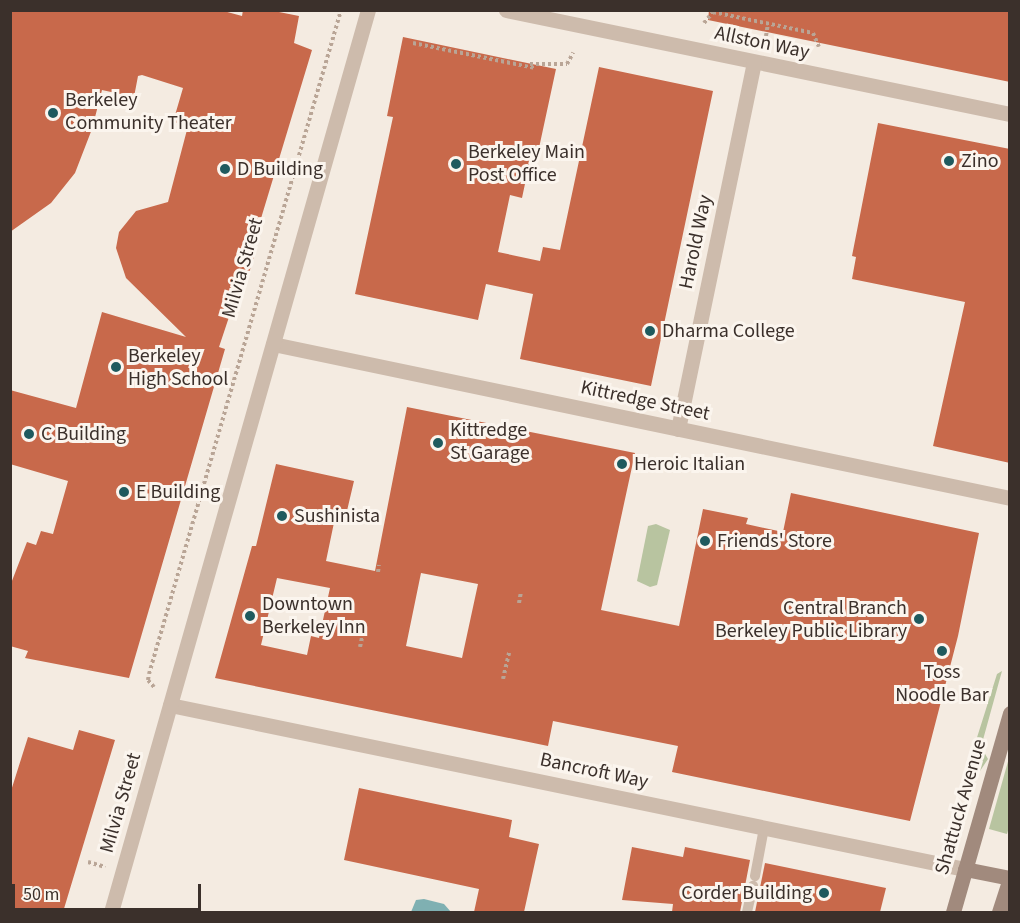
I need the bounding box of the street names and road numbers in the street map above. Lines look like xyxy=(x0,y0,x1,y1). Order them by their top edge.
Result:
street label: Allston Way xyxy=(712,21,812,65)
street label: Harold Way xyxy=(674,193,718,291)
street label: Milvia Street xyxy=(217,215,269,321)
street label: Kittredge Street xyxy=(578,376,712,426)
street label: Shattuck Avenue xyxy=(930,736,992,878)
street label: Bancroft Way xyxy=(538,748,650,794)
street label: Milvia Street xyxy=(95,750,147,856)

